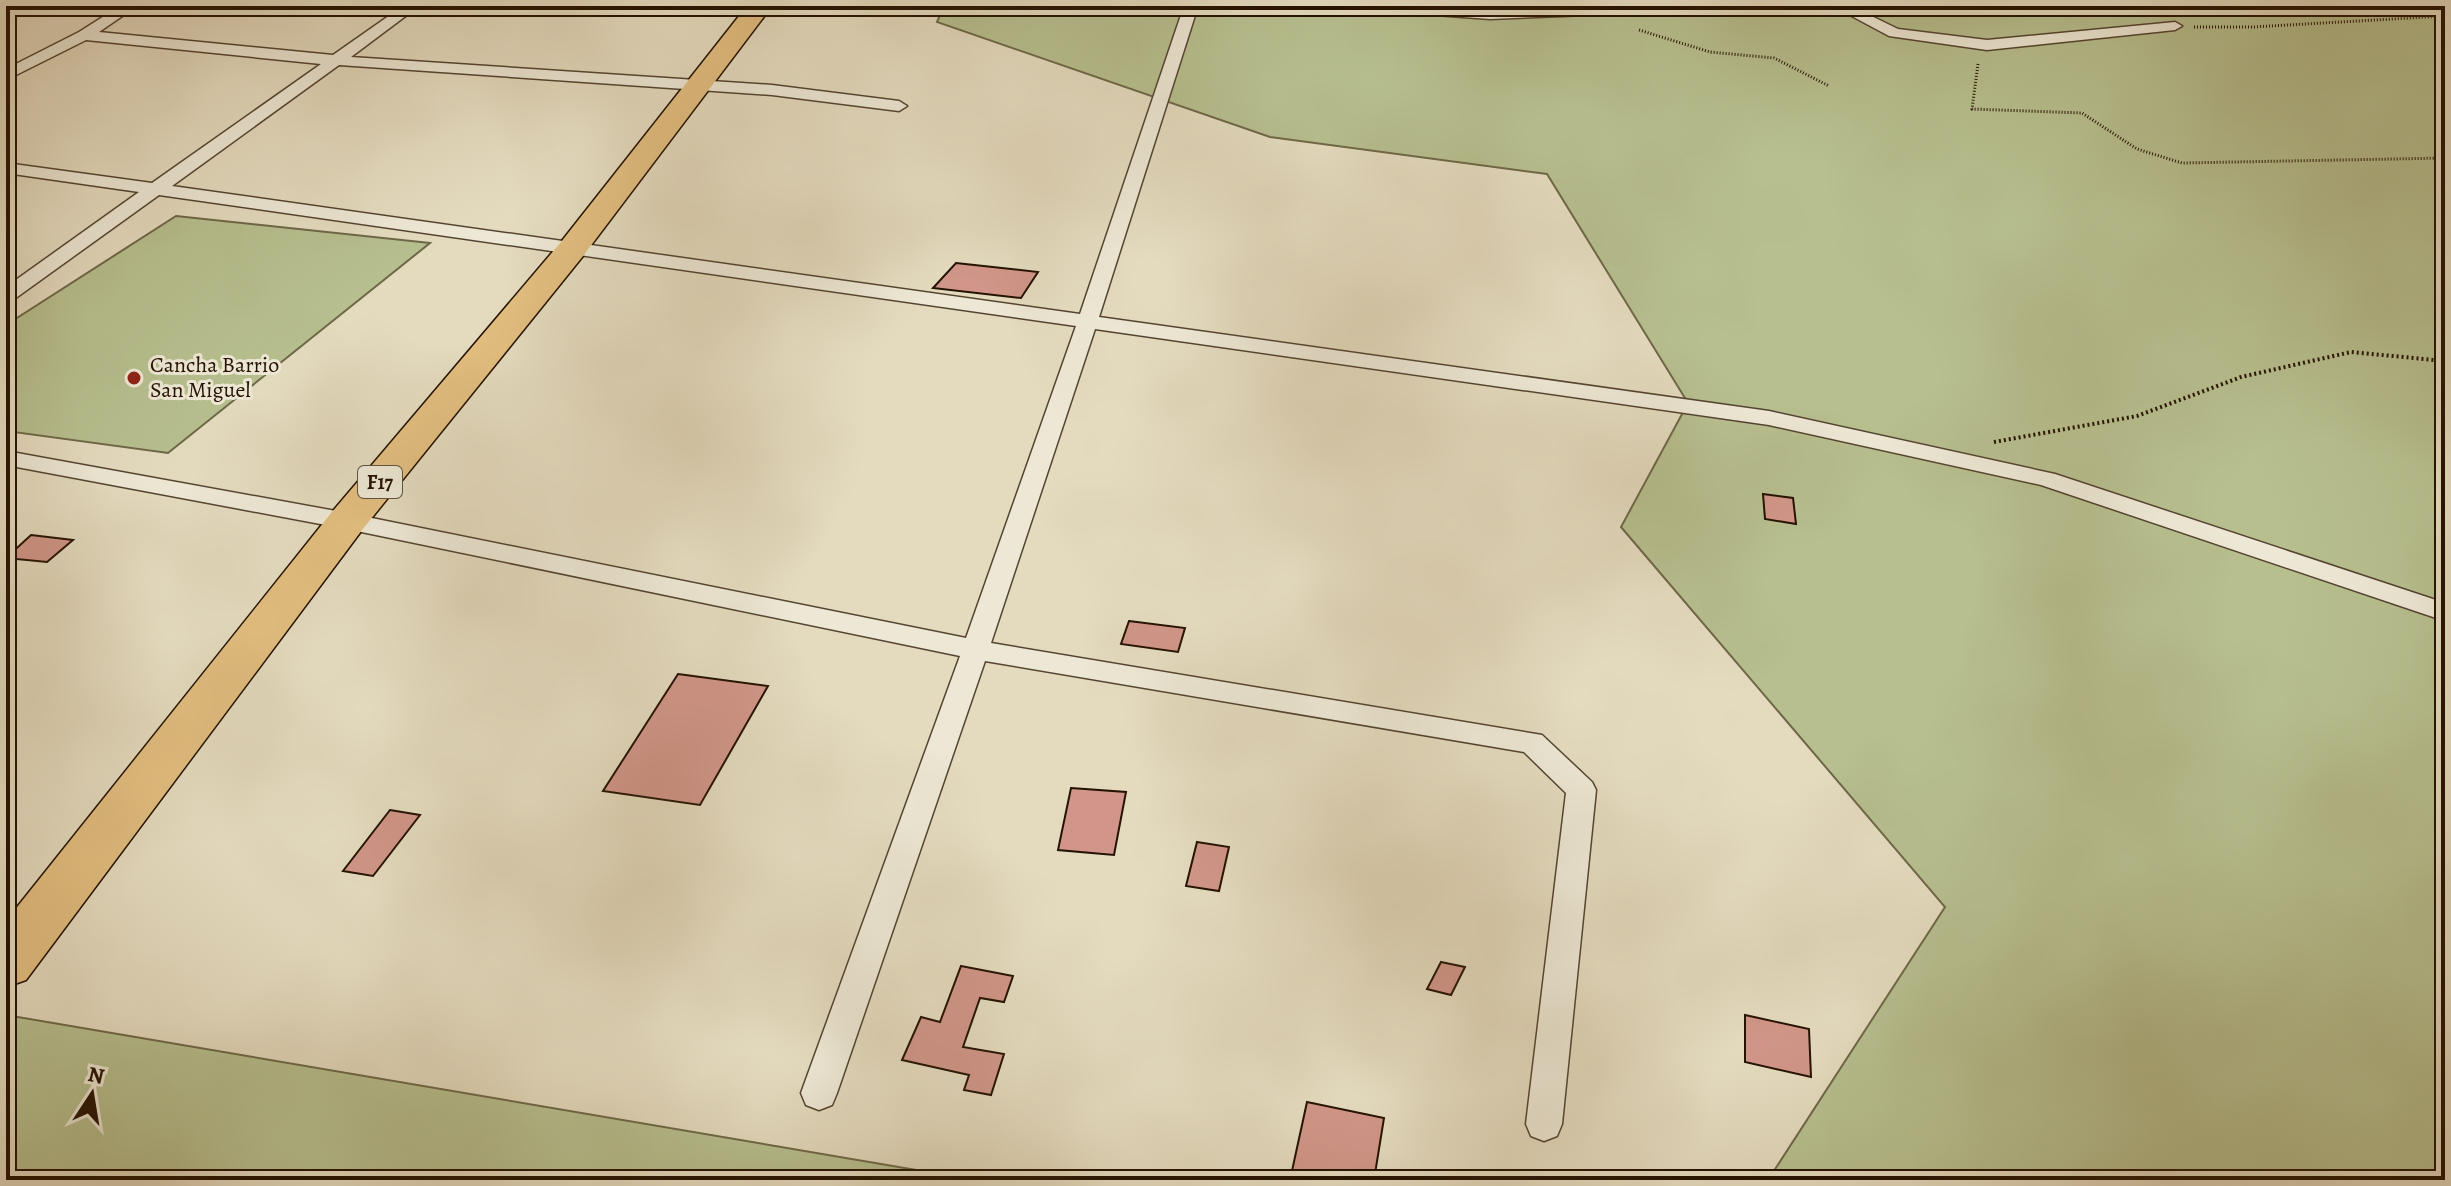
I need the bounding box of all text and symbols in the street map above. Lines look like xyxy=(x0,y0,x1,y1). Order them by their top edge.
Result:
place label: Cancha Barrio San Miguel xyxy=(150,350,279,405)
marker: Cancha Barrio San Miguel xyxy=(125,369,143,387)
road number: F17 xyxy=(358,466,402,498)
north arrow xyxy=(52,1054,132,1134)
text: N xyxy=(85,1059,107,1092)

